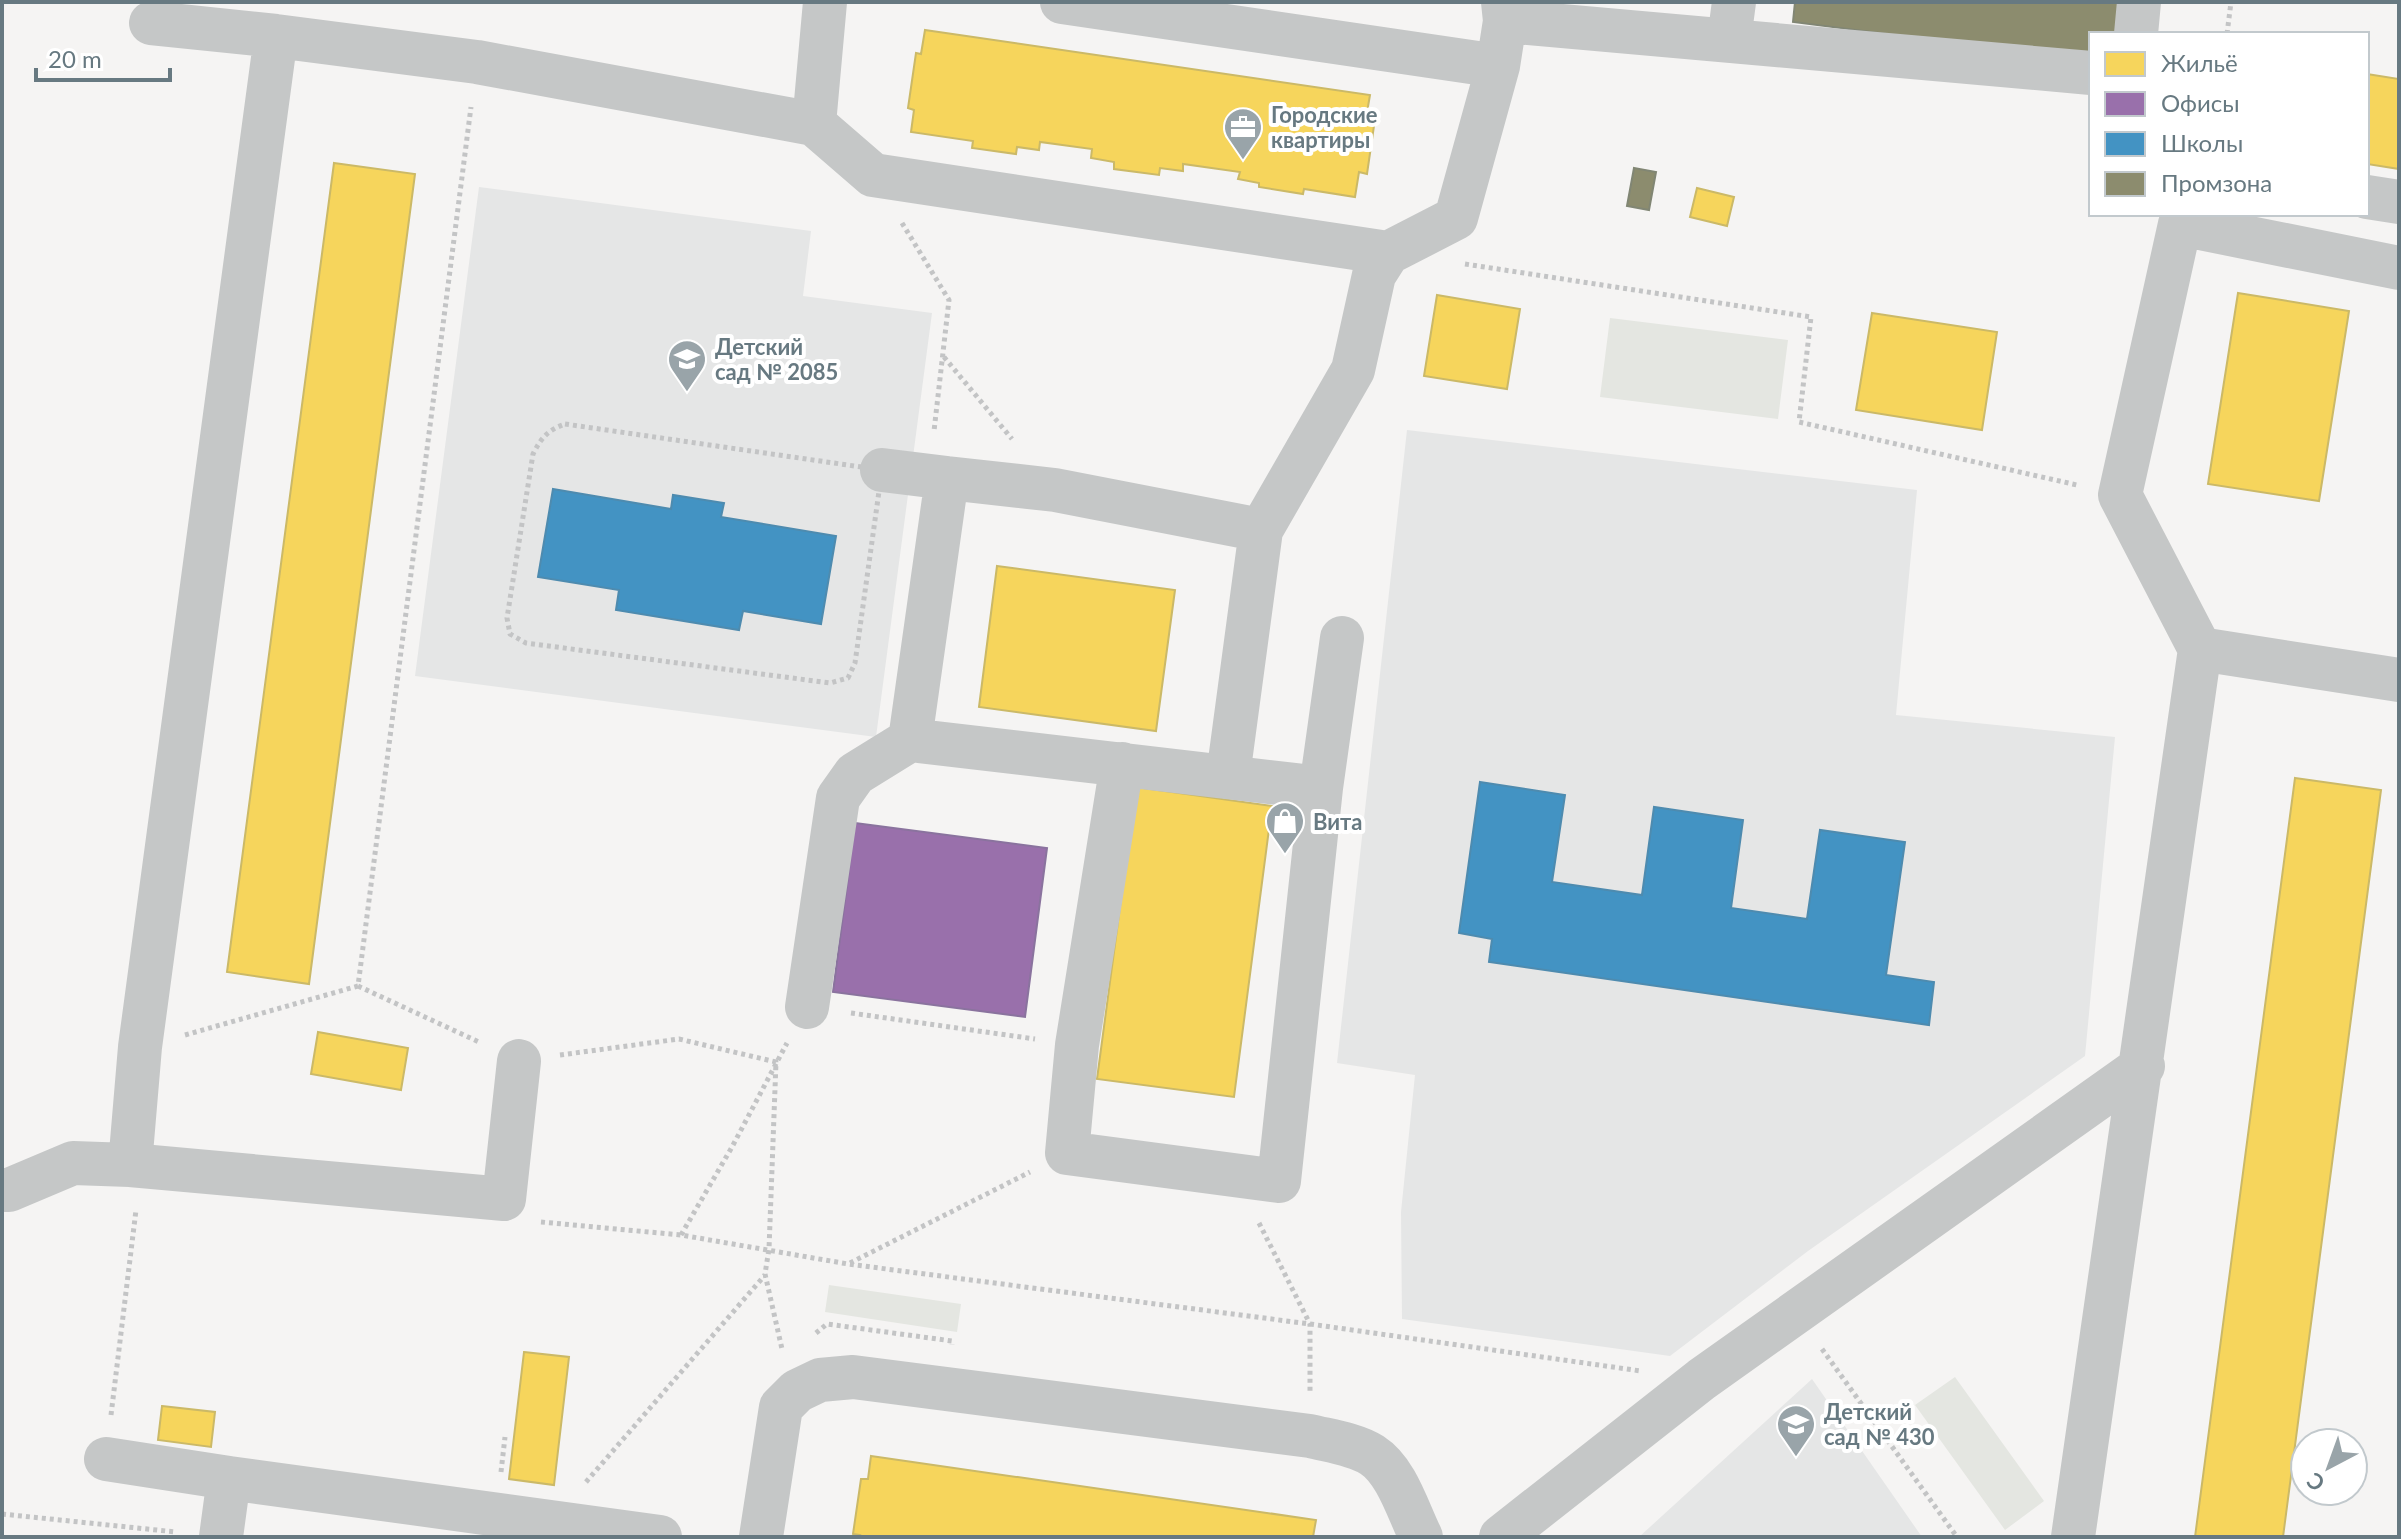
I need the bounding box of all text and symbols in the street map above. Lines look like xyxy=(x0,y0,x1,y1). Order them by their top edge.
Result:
scale bar xyxy=(36,32,170,82)
legend xyxy=(2089,32,2369,216)
text: 20 m xyxy=(48,44,102,73)
text: Жильё xyxy=(2161,48,2238,77)
text: Офисы xyxy=(2161,88,2240,117)
place label: Городские квартиры xyxy=(1271,101,1378,153)
office icon: Городские квартиры xyxy=(1222,106,1264,161)
text: Школы xyxy=(2161,128,2243,157)
text: Промзона xyxy=(2161,168,2272,197)
place label: Детский сад № 2085 xyxy=(715,333,838,385)
school or university icon: Детский сад № 2085 xyxy=(666,338,708,393)
shop icon: Вита xyxy=(1264,800,1306,855)
place label: Вита xyxy=(1313,808,1363,835)
place label: Детский сад № 430 xyxy=(1824,1398,1935,1450)
school or university icon: Детский сад № 430 xyxy=(1775,1403,1817,1458)
north arrow xyxy=(2289,1427,2369,1507)
text: С xyxy=(2301,1467,2330,1497)

